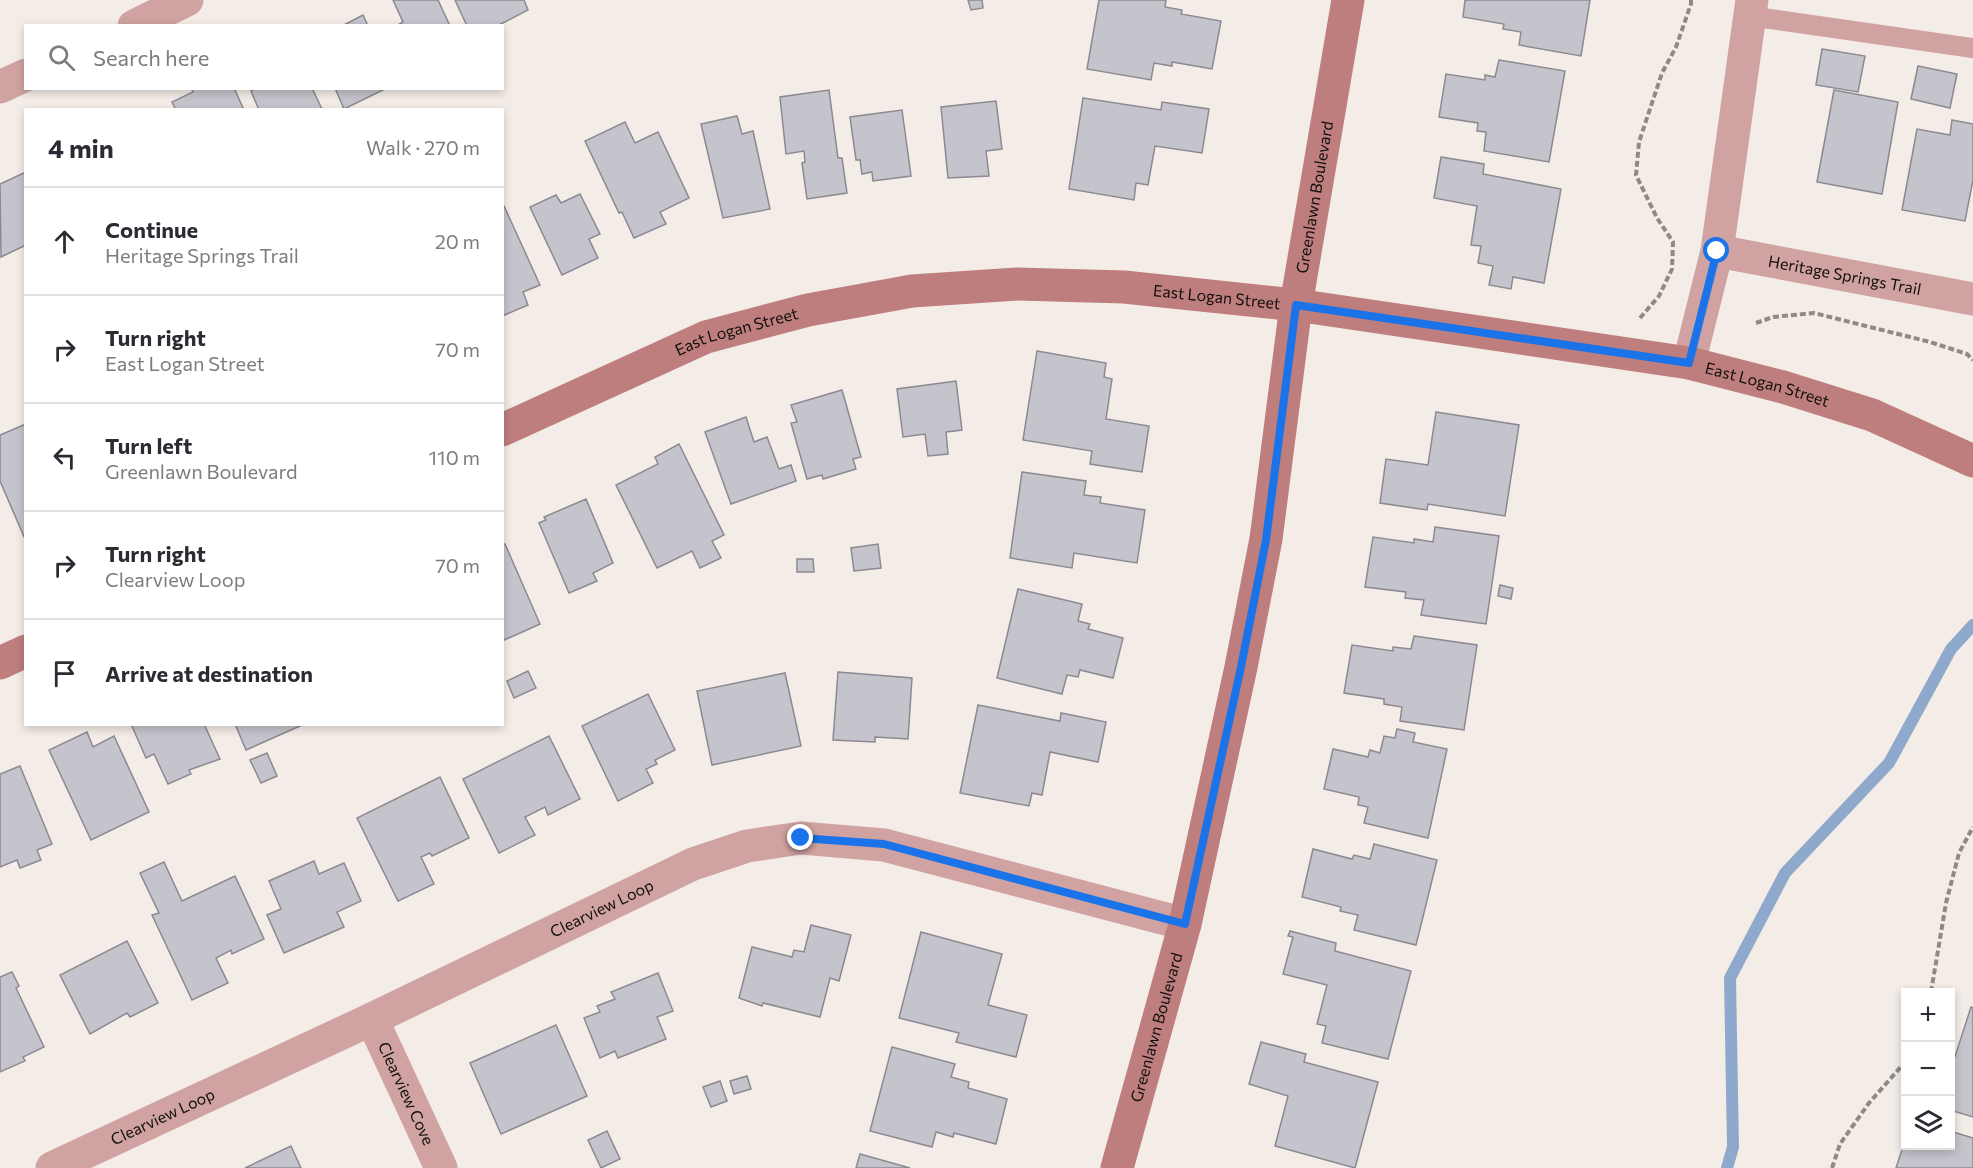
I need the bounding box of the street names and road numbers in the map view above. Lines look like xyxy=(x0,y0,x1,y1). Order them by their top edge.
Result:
street label: Greenlawn Boulevard xyxy=(1292,120,1336,275)
street label: Heritage Springs Trail xyxy=(1767,251,1923,298)
street label: East Logan Street xyxy=(1152,280,1282,312)
street label: East Logan Street xyxy=(672,303,800,359)
street label: East Logan Street xyxy=(1703,358,1832,410)
street label: Clearview Loop xyxy=(547,875,656,941)
street label: Greenlawn Boulevard xyxy=(1126,950,1186,1104)
street label: Clearview Cove xyxy=(375,1039,439,1148)
street label: Clearview Loop xyxy=(107,1084,217,1148)

